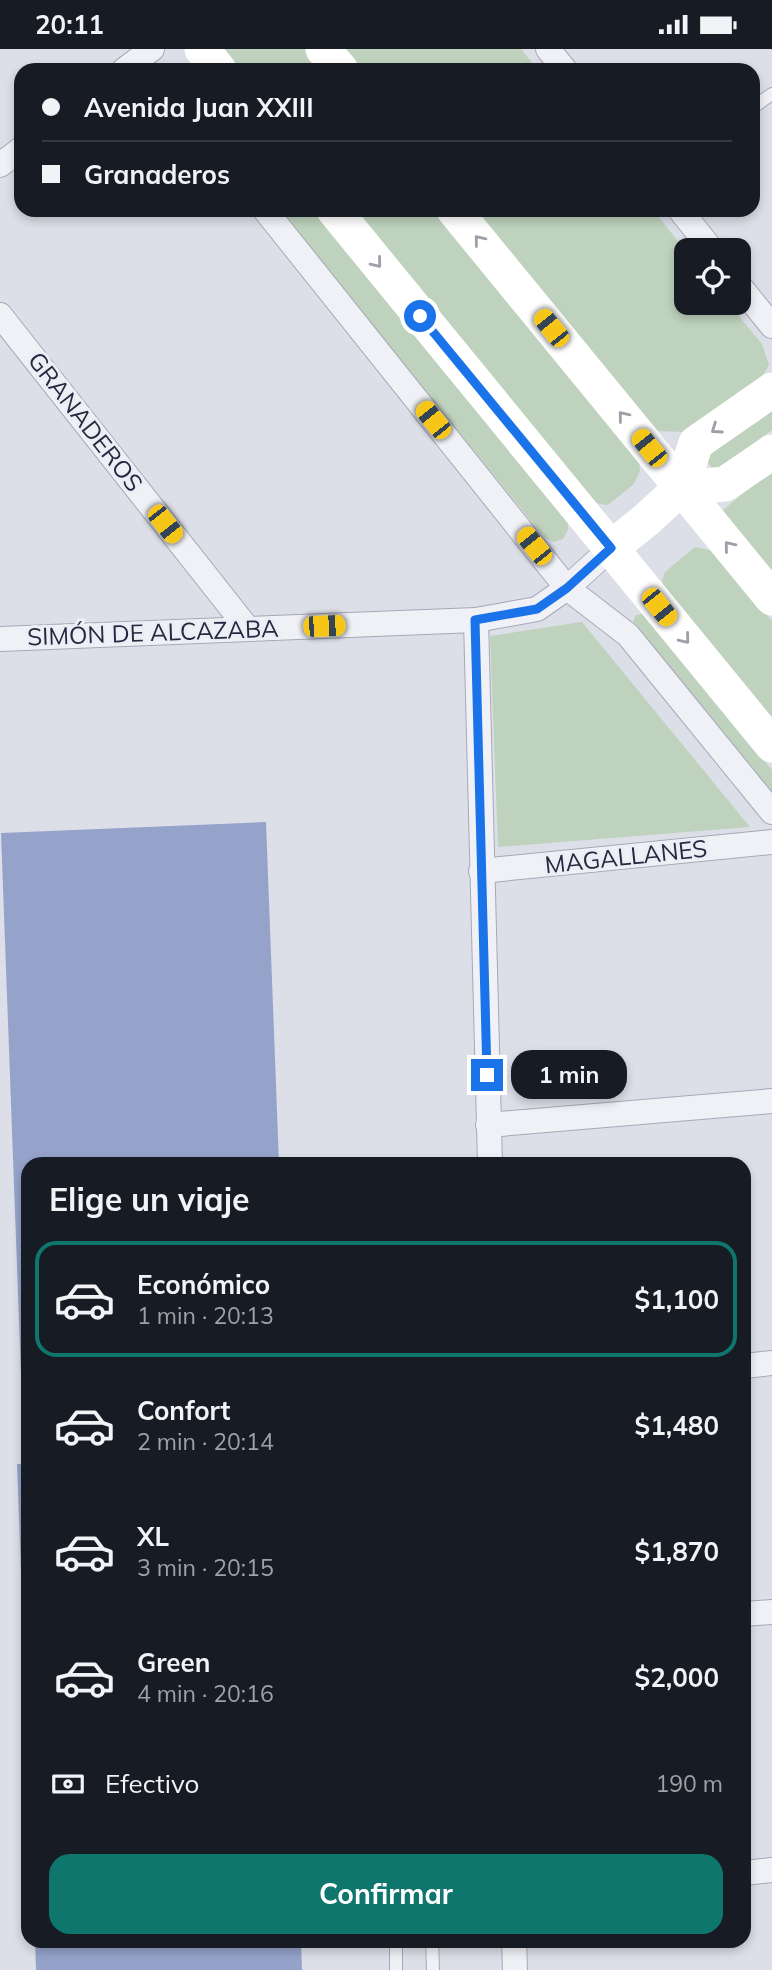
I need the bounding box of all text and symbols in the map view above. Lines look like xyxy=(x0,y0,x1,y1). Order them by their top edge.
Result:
text: 20:11 xyxy=(35,8,104,41)
text: Avenida Juan XXIII xyxy=(84,91,314,124)
text: Granaderos xyxy=(84,158,230,191)
one-way arrow xyxy=(475,236,487,249)
map controls xyxy=(674,238,751,315)
button: locate xyxy=(674,238,751,315)
one-way arrow xyxy=(369,254,381,267)
route start xyxy=(404,300,436,332)
car xyxy=(530,305,573,351)
street label: GRANADEROS xyxy=(22,346,150,497)
car xyxy=(412,397,455,443)
one-way arrow xyxy=(619,412,631,425)
one-way arrow xyxy=(711,421,724,433)
car xyxy=(628,425,671,471)
car xyxy=(144,501,187,547)
car xyxy=(513,523,556,569)
one-way arrow xyxy=(724,541,737,553)
car xyxy=(638,584,681,630)
street label: SIMÓN DE ALCAZABA xyxy=(27,613,280,651)
car xyxy=(303,615,346,637)
one-way arrow xyxy=(677,631,689,644)
street label: MAGALLANES xyxy=(543,833,709,879)
callout: 1 min xyxy=(512,1051,627,1099)
route end xyxy=(471,1059,503,1091)
text: 1 min xyxy=(539,1060,599,1089)
text: Elige un viaje xyxy=(49,1179,250,1219)
icon: car xyxy=(53,1268,116,1331)
text: Económico xyxy=(137,1268,270,1301)
text: $1,100 xyxy=(635,1283,719,1316)
text: 1 min · 20:13 xyxy=(137,1301,274,1330)
icon: car xyxy=(53,1394,116,1457)
text: Confort xyxy=(137,1394,230,1427)
text: $1,480 xyxy=(635,1409,719,1442)
text: 2 min · 20:14 xyxy=(137,1427,274,1456)
icon: car xyxy=(53,1520,116,1583)
text: XL xyxy=(137,1520,169,1553)
text: $1,870 xyxy=(635,1535,719,1568)
text: 3 min · 20:15 xyxy=(137,1553,274,1582)
icon: car xyxy=(53,1646,116,1709)
text: Green xyxy=(137,1646,210,1679)
text: $2,000 xyxy=(635,1661,719,1694)
text: 4 min · 20:16 xyxy=(137,1679,274,1708)
icon: cash xyxy=(49,1765,87,1803)
text: Efectivo xyxy=(105,1767,199,1800)
text: 190 m xyxy=(655,1769,723,1798)
button: Confirmar xyxy=(49,1854,723,1934)

